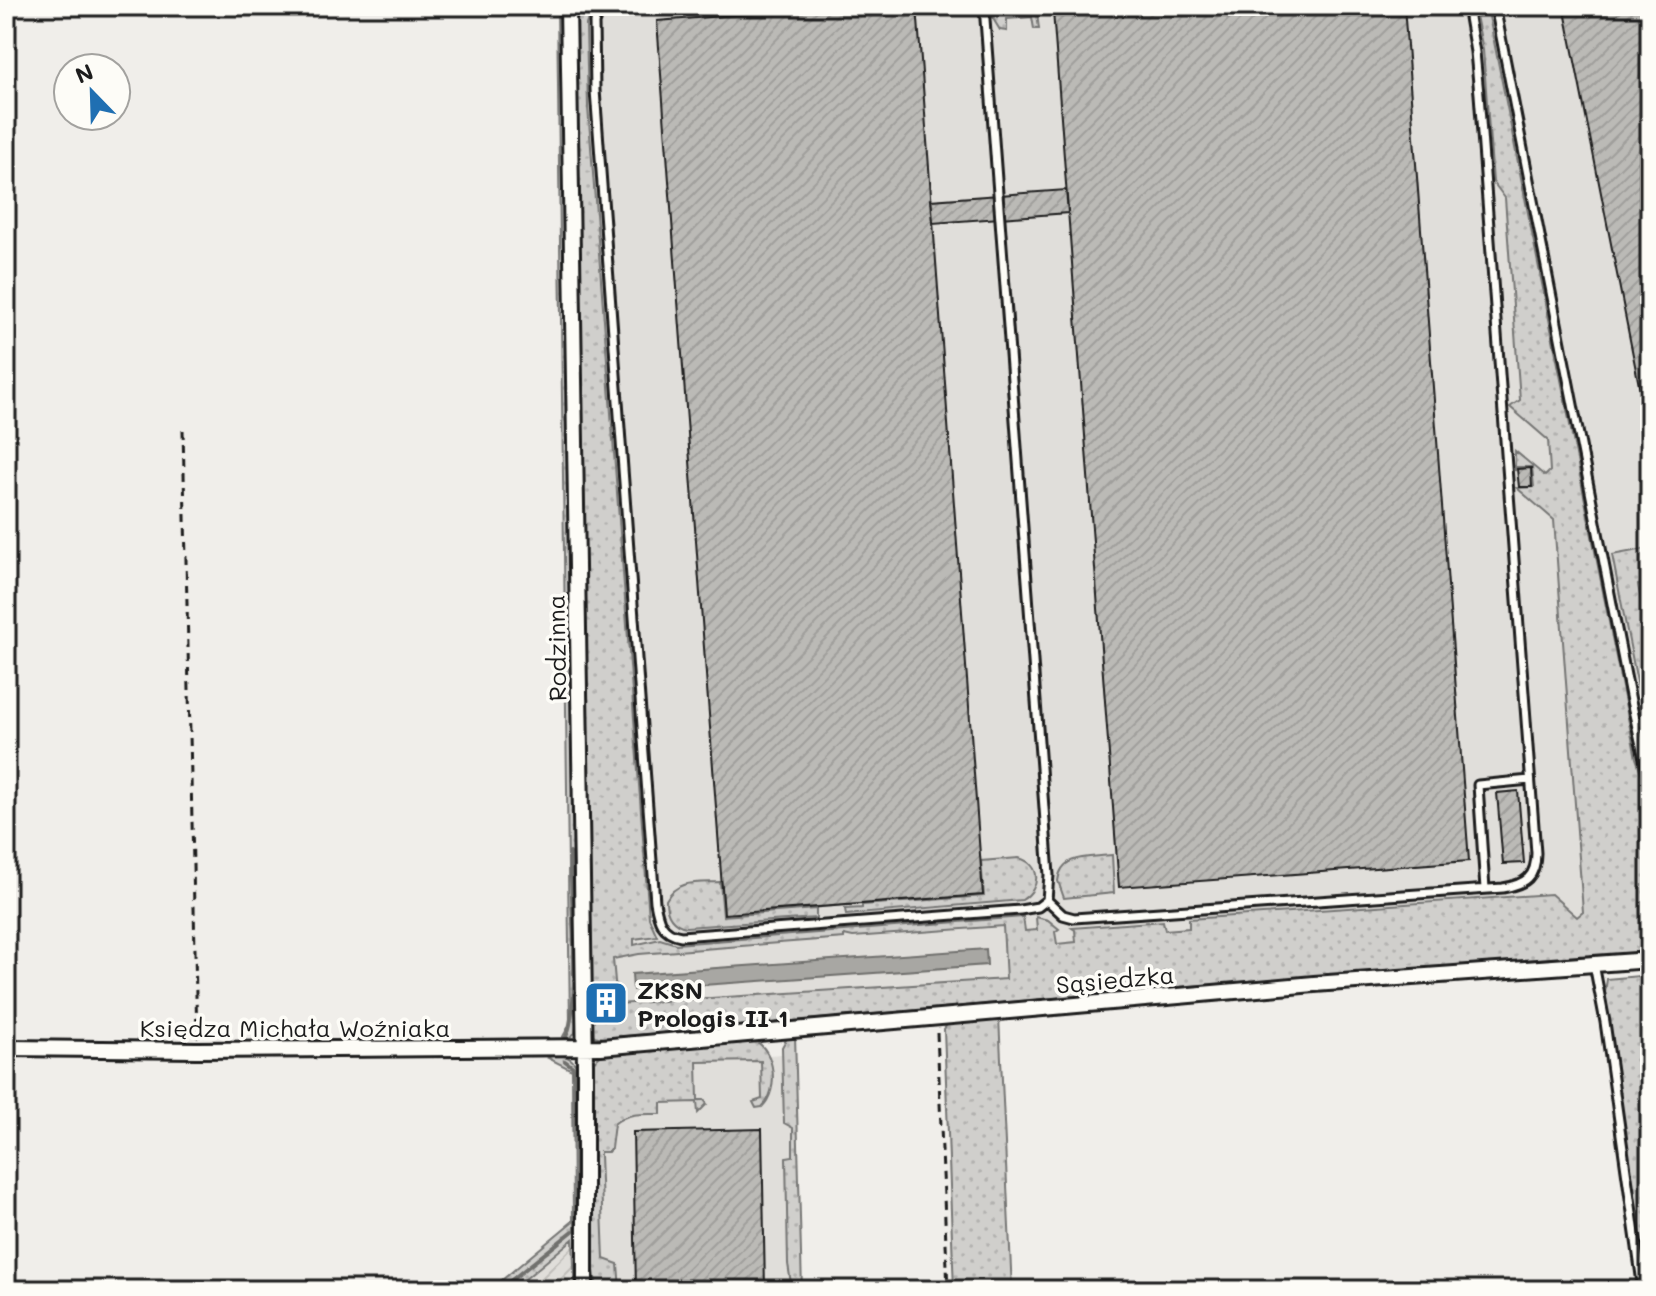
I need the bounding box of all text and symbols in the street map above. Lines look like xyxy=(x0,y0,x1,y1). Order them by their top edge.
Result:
north arrow xyxy=(52,52,132,132)
text: N xyxy=(71,57,97,90)
street label: Rodzinna xyxy=(540,594,572,702)
street label: Sąsiedzka xyxy=(1055,958,1175,1000)
place label: ZKSN Prologis II 1 xyxy=(637,974,788,1033)
building icon: ZKSN Prologis II 1 xyxy=(582,979,630,1027)
street label: Księdza Michała Woźniaka xyxy=(140,1012,450,1043)

